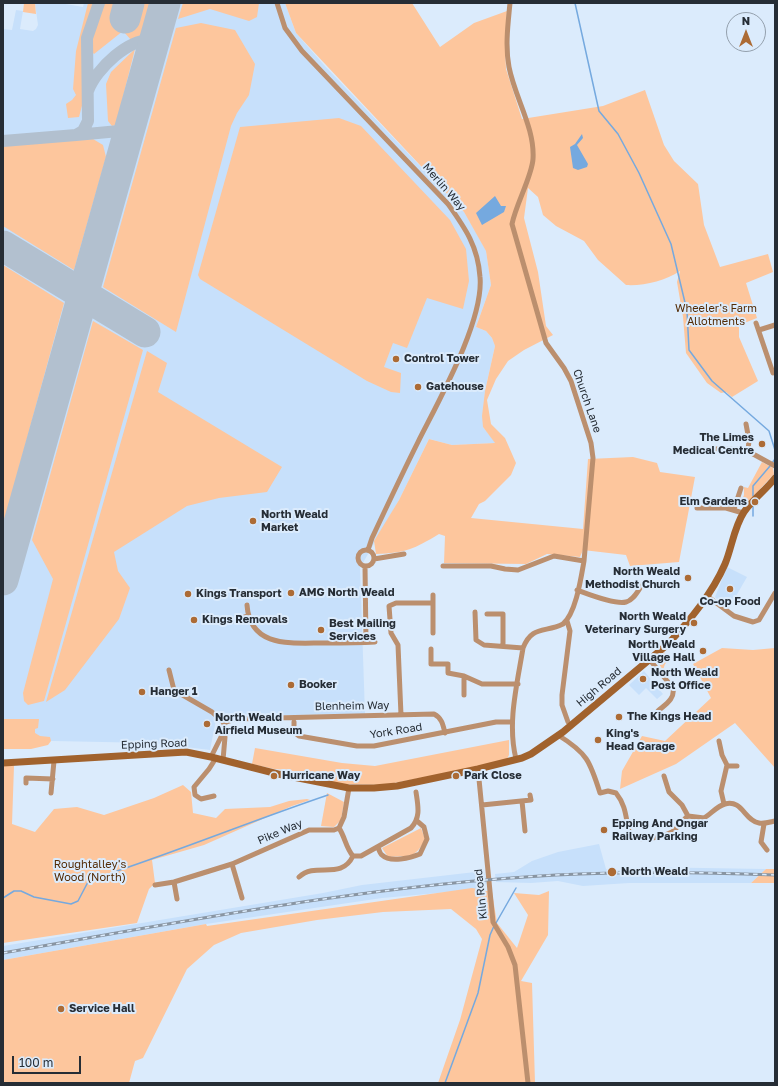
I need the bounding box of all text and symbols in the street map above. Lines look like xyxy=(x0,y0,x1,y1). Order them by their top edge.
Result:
north arrow xyxy=(726,12,766,52)
text: N xyxy=(742,14,750,27)
street label: Merlin Way xyxy=(420,161,468,213)
park label: Wheeler's Farm Allotments xyxy=(675,302,757,328)
place label: Control Tower xyxy=(404,352,479,366)
marker: Control Tower xyxy=(391,354,401,364)
street label: Church Lane xyxy=(570,367,604,435)
place label: Gatehouse xyxy=(426,380,484,394)
marker: Gatehouse xyxy=(413,382,423,392)
place label: The Limes Medical Centre xyxy=(673,431,754,457)
marker: The Limes Medical Centre xyxy=(757,439,767,449)
place label: Elm Gardens xyxy=(679,495,747,509)
marker: Elm Gardens xyxy=(750,497,760,507)
place label: North Weald Market xyxy=(261,508,328,534)
marker: North Weald Market xyxy=(248,516,258,526)
place label: North Weald Methodist Church xyxy=(585,565,680,591)
marker: North Weald Methodist Church xyxy=(683,573,693,583)
marker: Co-op Food xyxy=(725,584,735,594)
place label: AMG North Weald xyxy=(299,586,394,600)
place label: Kings Transport xyxy=(196,587,282,601)
marker: AMG North Weald xyxy=(286,588,296,598)
marker: Kings Transport xyxy=(183,589,193,599)
place label: Co-op Food xyxy=(699,595,761,609)
place label: North Weald Veterinary Surgery xyxy=(585,610,686,636)
place label: Kings Removals xyxy=(202,613,288,627)
marker: Kings Removals xyxy=(189,615,199,625)
place label: Best Mailing Services xyxy=(329,617,396,643)
marker: North Weald Veterinary Surgery xyxy=(689,618,699,628)
marker: Best Mailing Services xyxy=(316,625,326,635)
place label: North Weald Village Hall xyxy=(628,638,695,664)
marker: North Weald Village Hall xyxy=(698,646,708,656)
street label: High Road xyxy=(574,664,624,710)
place label: North Weald Post Office xyxy=(651,666,718,692)
marker: North Weald Post Office xyxy=(638,674,648,684)
place label: Booker xyxy=(299,678,337,692)
marker: Booker xyxy=(286,680,296,690)
place label: Hanger 1 xyxy=(150,685,197,699)
marker: Hanger 1 xyxy=(137,687,147,697)
street label: Blenheim Way xyxy=(315,699,389,713)
place label: The Kings Head xyxy=(627,710,711,724)
place label: North Weald Airfield Museum xyxy=(215,711,302,737)
marker: The Kings Head xyxy=(614,712,624,722)
marker: North Weald Airfield Museum xyxy=(202,719,212,729)
street label: York Road xyxy=(369,720,423,742)
place label: King's Head Garage xyxy=(606,727,675,753)
marker: King's Head Garage xyxy=(593,735,603,745)
street label: Epping Road xyxy=(121,736,187,752)
place label: Hurricane Way xyxy=(282,769,360,783)
place label: Park Close xyxy=(464,769,522,783)
marker: Hurricane Way xyxy=(269,771,279,781)
marker: Park Close xyxy=(451,771,461,781)
street label: Pike Way xyxy=(256,817,304,847)
place label: Epping And Ongar Railway Parking xyxy=(612,817,708,843)
marker: Epping And Ongar Railway Parking xyxy=(599,825,609,835)
park label: Roughtalley's Wood (North) xyxy=(54,858,126,884)
place label: North Weald xyxy=(621,865,688,879)
marker: North Weald xyxy=(606,866,618,878)
street label: Kiln Road xyxy=(472,868,490,920)
place label: Service Hall xyxy=(69,1002,135,1016)
marker: Service Hall xyxy=(56,1004,66,1014)
scale bar xyxy=(14,1048,83,1074)
text: 100 m xyxy=(19,1055,53,1070)

